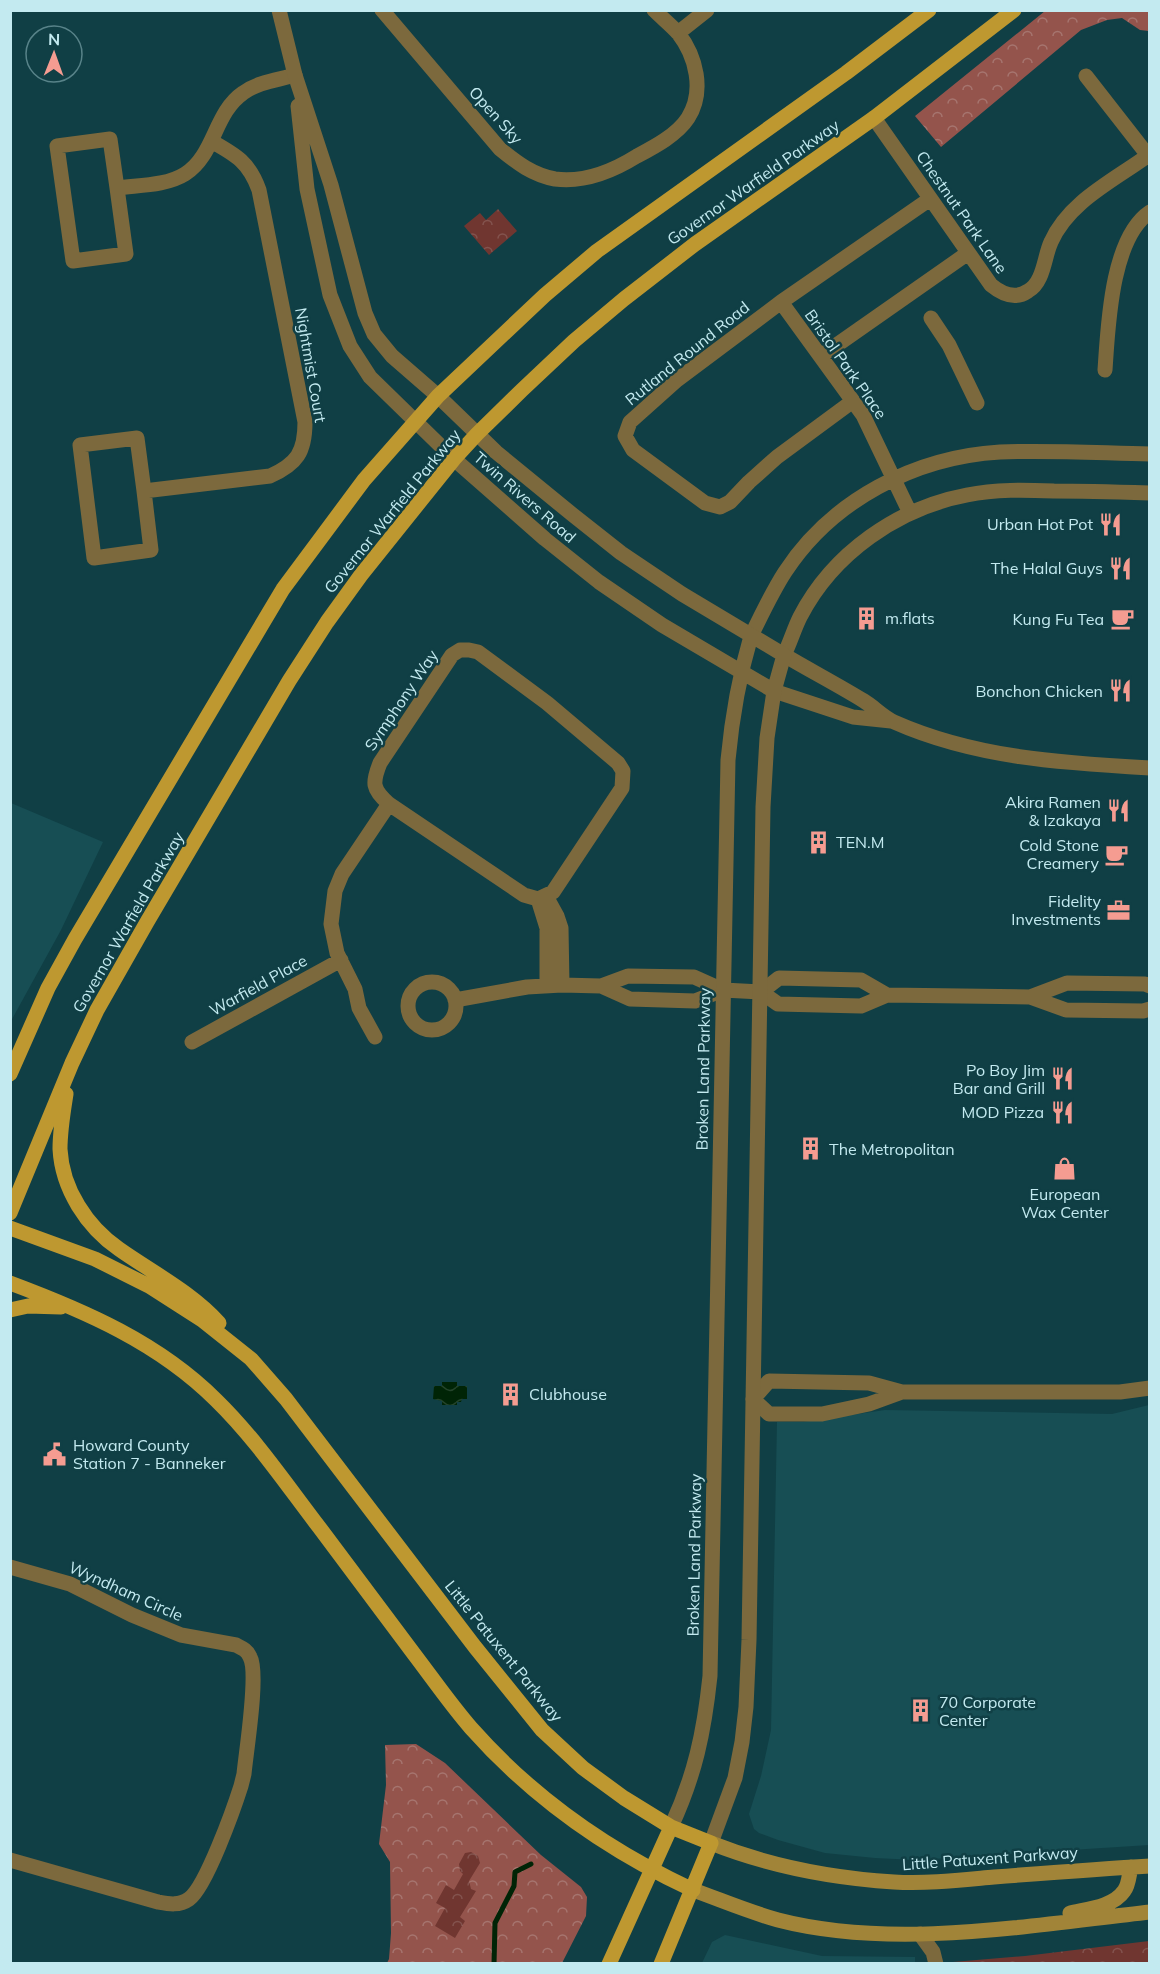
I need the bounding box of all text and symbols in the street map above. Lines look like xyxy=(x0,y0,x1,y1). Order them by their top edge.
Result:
north arrow xyxy=(24,24,84,84)
text: N xyxy=(48,29,60,49)
street label: Open Sky xyxy=(465,82,527,148)
street label: Governor Warfield Parkway xyxy=(663,115,843,249)
street label: Chestnut Park Lane xyxy=(912,147,1012,277)
street label: Rutland Round Road xyxy=(621,297,753,409)
street label: Bristol Park Place xyxy=(801,305,891,423)
street label: Nightmist Court xyxy=(291,306,331,424)
street label: Governor Warfield Parkway xyxy=(320,424,465,597)
street label: Twin Rivers Road xyxy=(470,447,580,547)
restaurant icon: Urban Hot Pot xyxy=(1098,511,1124,537)
place label: Urban Hot Pot xyxy=(987,514,1093,534)
restaurant icon: The Halal Guys xyxy=(1108,555,1134,581)
place label: The Halal Guys xyxy=(991,558,1103,578)
building icon: m.flats xyxy=(854,605,880,631)
cafe icon: Kung Fu Tea xyxy=(1109,606,1135,632)
place label: m.flats xyxy=(885,608,935,628)
place label: Kung Fu Tea xyxy=(1013,609,1104,629)
street label: Symphony Way xyxy=(360,645,442,754)
restaurant icon: Bonchon Chicken xyxy=(1108,678,1134,704)
place label: Bonchon Chicken xyxy=(975,681,1103,701)
place label: Akira Ramen & Izakaya xyxy=(1005,792,1101,830)
restaurant icon: Akira Ramen & Izakaya xyxy=(1106,798,1132,824)
street label: Governor Warfield Parkway xyxy=(68,828,188,1016)
building icon: TEN.M xyxy=(805,829,831,855)
place label: TEN.M xyxy=(836,832,884,852)
place label: Cold Stone Creamery xyxy=(1019,835,1099,873)
cafe icon: Cold Stone Creamery xyxy=(1104,841,1130,867)
place label: Fidelity Investments xyxy=(1011,891,1102,929)
office icon: Fidelity Investments xyxy=(1106,897,1132,923)
street label: Warfield Place xyxy=(206,950,310,1020)
street label: Broken Land Parkway xyxy=(692,987,714,1150)
place label: Po Boy Jim Bar and Grill xyxy=(953,1060,1045,1098)
restaurant icon: Po Boy Jim Bar and Grill xyxy=(1050,1066,1076,1092)
restaurant icon: MOD Pizza xyxy=(1049,1099,1075,1125)
place label: MOD Pizza xyxy=(961,1102,1044,1122)
building icon: The Metropolitan xyxy=(798,1136,824,1162)
place label: The Metropolitan xyxy=(829,1139,955,1159)
shop icon: European Wax Center xyxy=(1052,1156,1078,1182)
place label: European Wax Center xyxy=(1021,1184,1109,1222)
building icon: Clubhouse xyxy=(498,1381,524,1407)
place label: Clubhouse xyxy=(529,1384,607,1404)
place label: Howard County Station 7 - Banneker xyxy=(73,1435,226,1473)
public building icon: Howard County Station 7 - Banneker xyxy=(42,1441,68,1467)
street label: Broken Land Parkway xyxy=(683,1473,705,1636)
street label: Wyndham Circle xyxy=(66,1557,186,1625)
street label: Little Patuxent Parkway xyxy=(441,1576,567,1726)
place label: 70 Corporate Center xyxy=(939,1692,1036,1730)
building icon: 70 Corporate Center xyxy=(908,1698,934,1724)
street label: Little Patuxent Parkway xyxy=(901,1842,1079,1874)

